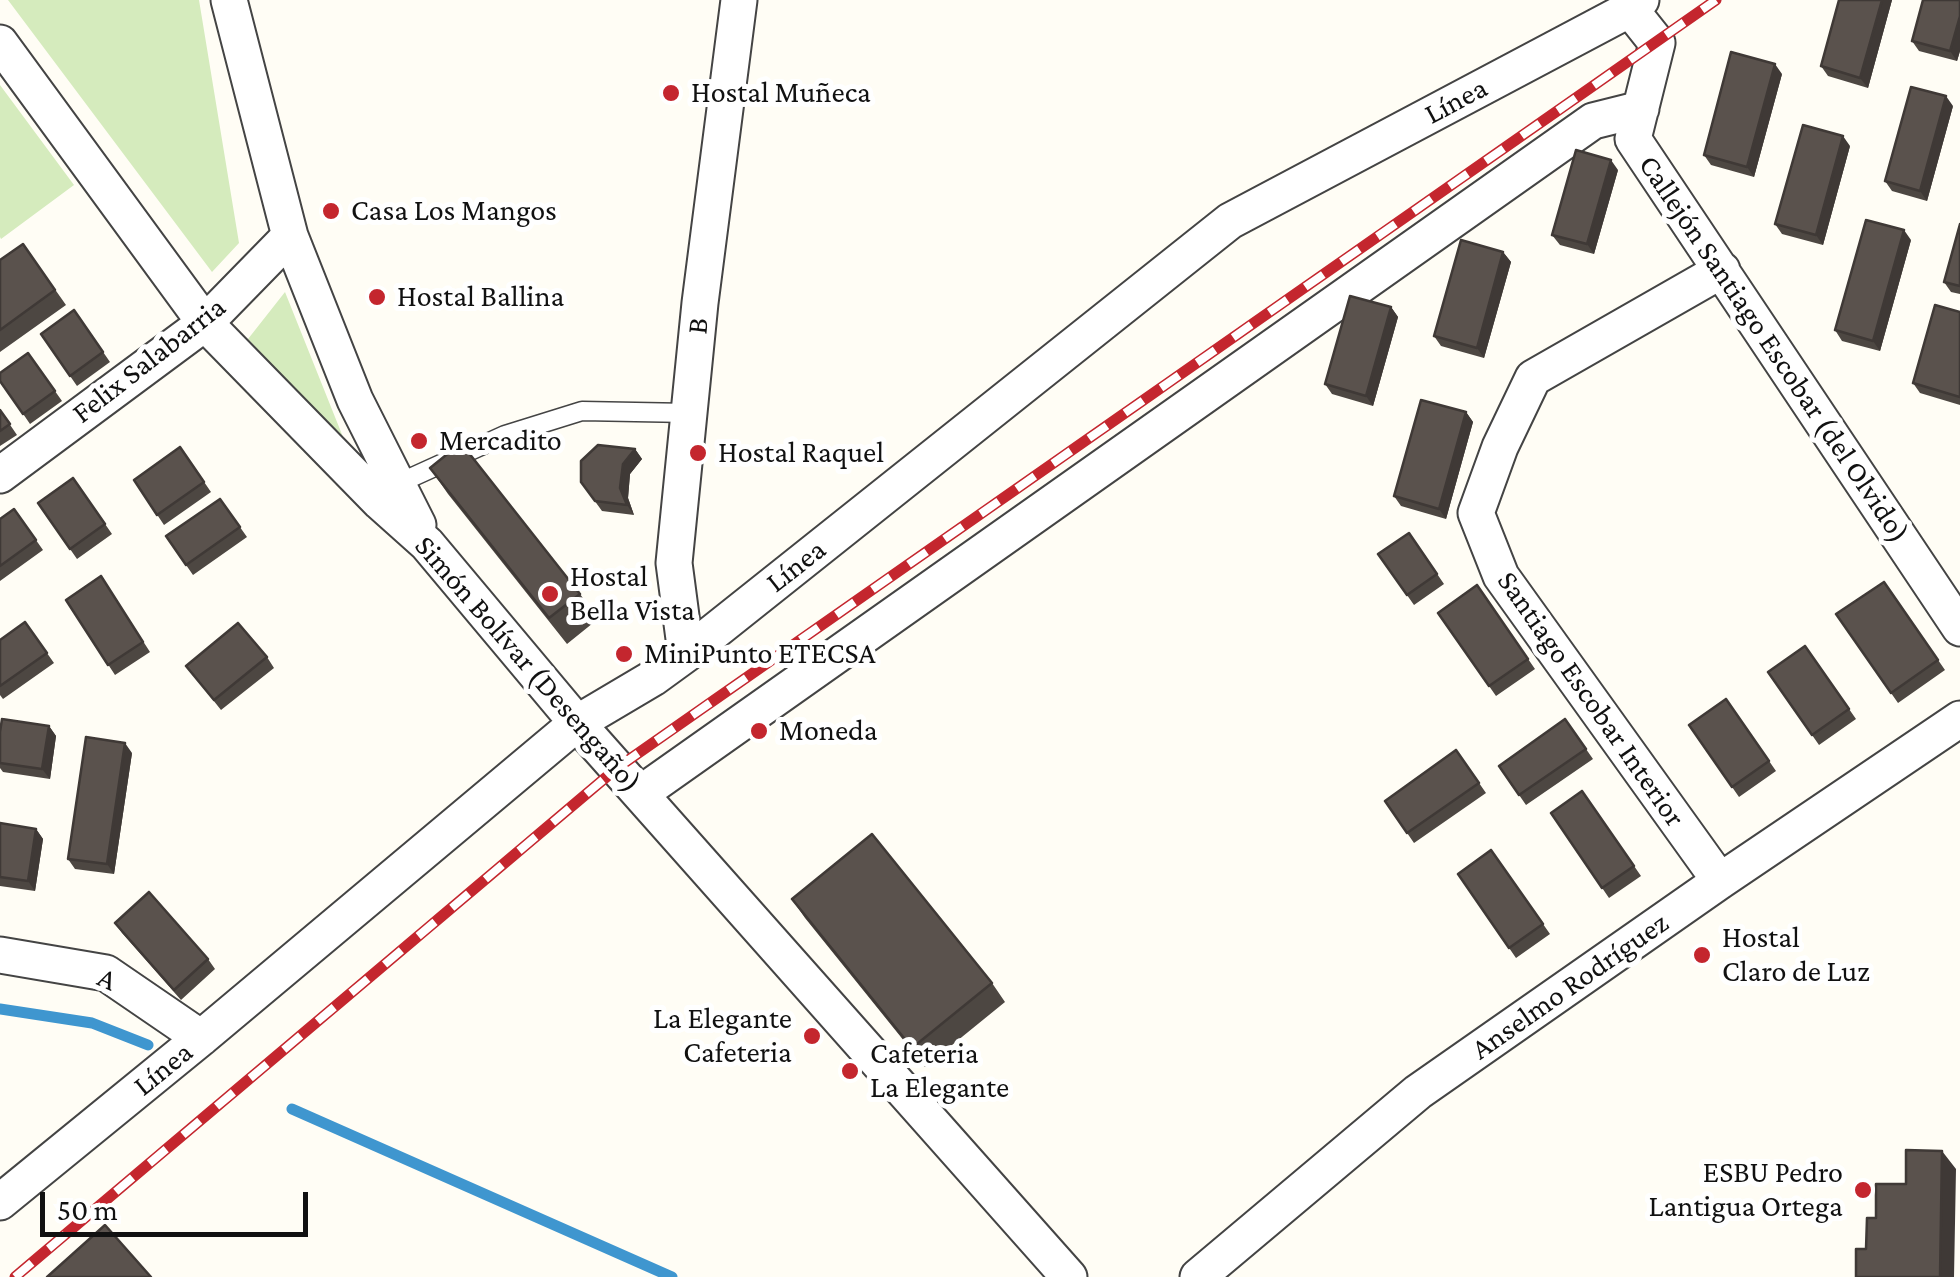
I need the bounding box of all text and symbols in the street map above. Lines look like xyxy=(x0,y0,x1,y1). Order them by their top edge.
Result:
street label: Línea xyxy=(1418,70,1494,132)
place label: Hostal Muñeca xyxy=(691,75,871,111)
marker: Hostal Muñeca xyxy=(660,82,682,104)
street label: Callejón Santiago Escobar (del Olvido) xyxy=(1631,149,1917,549)
place label: Casa Los Mangos xyxy=(351,193,557,229)
marker: Casa Los Mangos xyxy=(320,200,342,222)
place label: Hostal Ballina xyxy=(397,279,564,315)
marker: Hostal Ballina xyxy=(366,286,388,308)
street label: Felix Salabarria xyxy=(65,289,233,431)
street label: B xyxy=(679,316,717,336)
place label: Mercadito xyxy=(439,423,562,459)
marker: Mercadito xyxy=(408,430,430,452)
place label: Hostal Raquel xyxy=(718,435,884,471)
marker: Hostal Raquel xyxy=(687,442,709,464)
street label: Simón Bolívar (Desengaño) xyxy=(407,529,649,799)
street label: Línea xyxy=(759,531,833,601)
place label: Hostal Bella Vista xyxy=(570,559,695,630)
street label: Santiago Escobar Interior xyxy=(1489,564,1693,834)
marker: Hostal Bella Vista xyxy=(539,583,561,605)
place label: MiniPunto ETECSA xyxy=(644,636,876,672)
marker: MiniPunto ETECSA xyxy=(613,643,635,665)
place label: Moneda xyxy=(779,713,878,749)
marker: Moneda xyxy=(748,720,770,742)
street label: Anselmo Rodríguez xyxy=(1464,905,1676,1067)
place label: Hostal Claro de Luz xyxy=(1722,920,1870,990)
marker: Hostal Claro de Luz xyxy=(1691,944,1713,966)
street label: A xyxy=(92,959,122,999)
place label: La Elegante Cafeteria xyxy=(653,1001,792,1072)
marker: La Elegante Cafeteria xyxy=(801,1025,823,1047)
street label: Línea xyxy=(126,1034,200,1104)
place label: Cafeteria La Elegante xyxy=(870,1036,1009,1106)
marker: Cafeteria La Elegante xyxy=(839,1060,861,1082)
place label: ESBU Pedro Lantigua Ortega xyxy=(1648,1155,1843,1226)
scale bar xyxy=(45,1172,312,1234)
marker: ESBU Pedro Lantigua Ortega xyxy=(1852,1179,1874,1201)
text: 50 m xyxy=(57,1193,118,1226)

